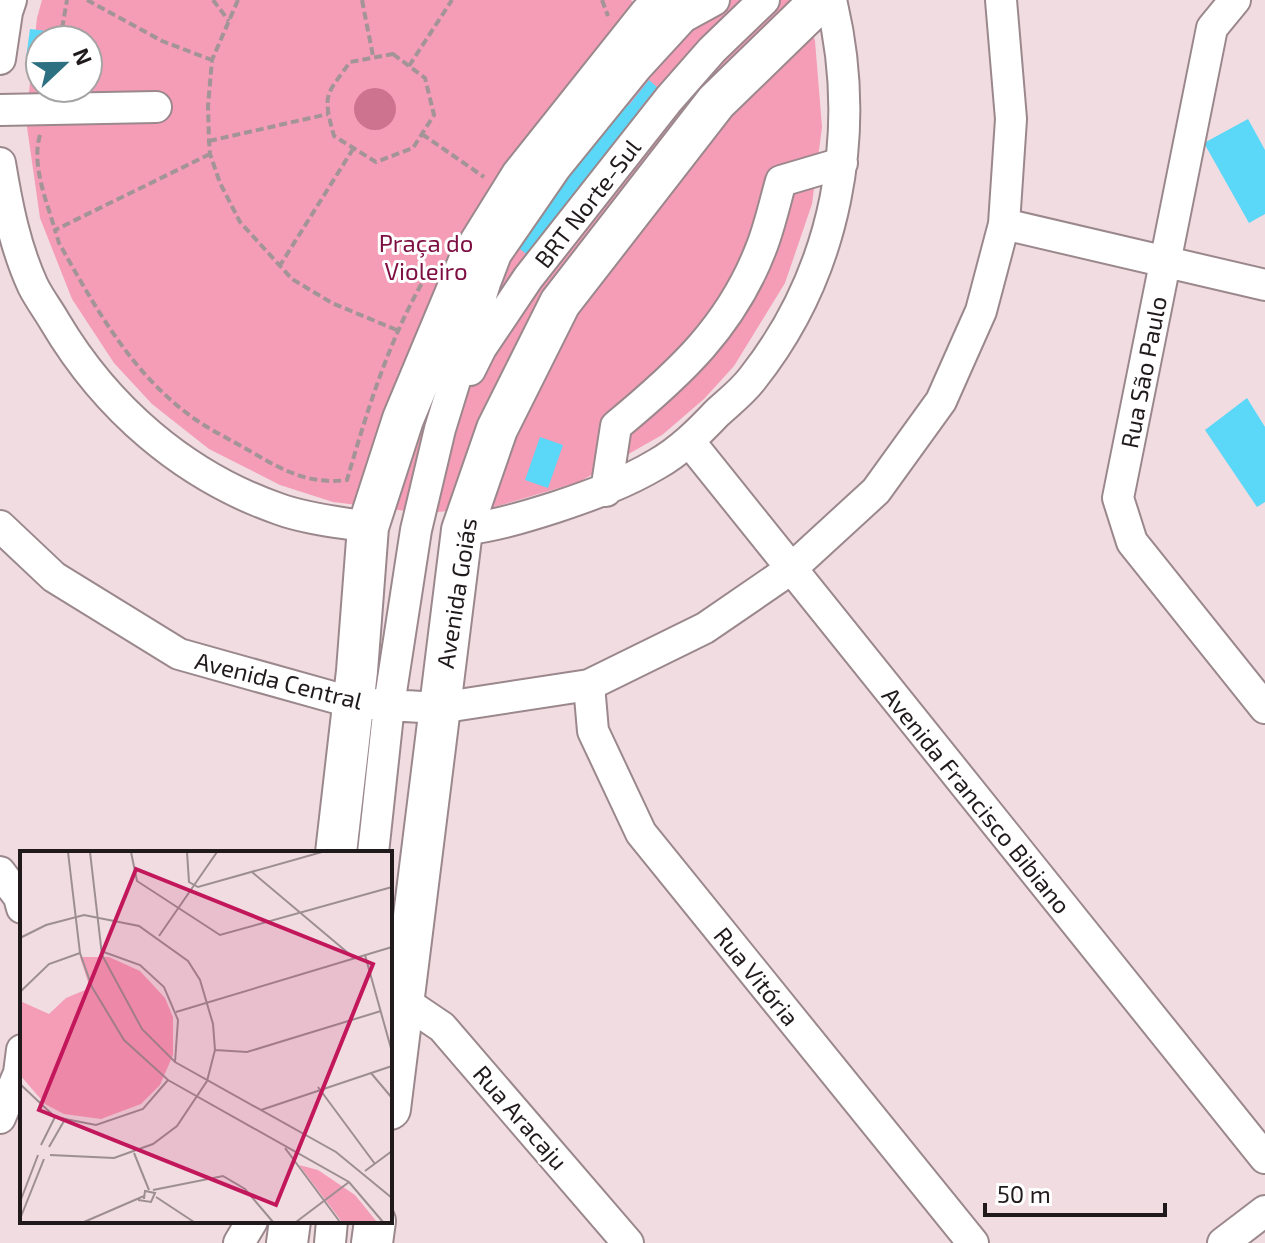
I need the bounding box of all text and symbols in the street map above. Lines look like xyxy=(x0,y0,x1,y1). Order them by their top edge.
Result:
north arrow xyxy=(24,24,104,104)
text: N xyxy=(68,44,99,68)
street label: BRT Norte-Sul xyxy=(528,133,646,273)
park label: Praça do Violeiro xyxy=(379,228,473,285)
street label: Rua São Paulo xyxy=(1114,293,1172,451)
street label: Avenida Goiás xyxy=(430,516,482,670)
street label: Avenida Central xyxy=(192,645,366,715)
street label: Avenida Francisco Bibiano xyxy=(877,681,1077,919)
inset map xyxy=(20,851,392,1223)
street label: Rua Vitória xyxy=(708,921,806,1031)
street label: Rua Aracaju xyxy=(468,1059,574,1175)
scale bar xyxy=(985,1167,1165,1217)
text: 50 m xyxy=(997,1179,1051,1208)

